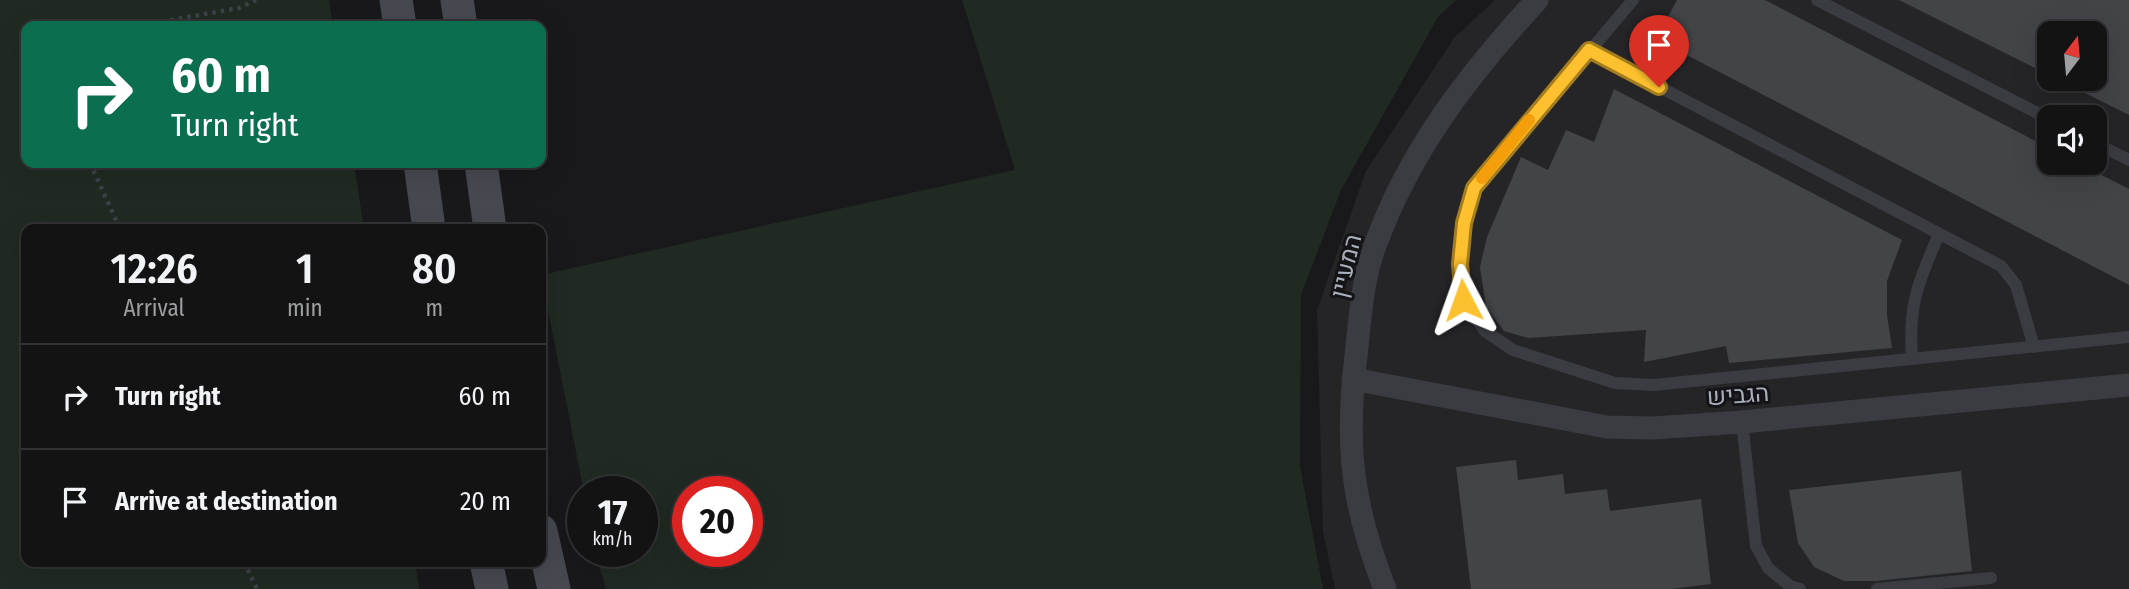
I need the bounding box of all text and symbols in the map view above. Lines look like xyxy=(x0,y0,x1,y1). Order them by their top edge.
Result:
pin xyxy=(1629,15,1689,87)
north arrow xyxy=(2037,21,2107,91)
map controls xyxy=(2037,21,2107,175)
icon: arrive xyxy=(1640,26,1678,64)
text: 60 m xyxy=(171,46,271,105)
icon: right xyxy=(56,49,147,140)
button: sound xyxy=(2037,105,2107,175)
text: Turn right xyxy=(171,106,298,144)
street label: המעיין xyxy=(1325,231,1367,301)
text: 12:26 xyxy=(110,244,198,294)
text: 1 xyxy=(296,244,314,294)
text: 80 xyxy=(412,244,457,294)
position arrow xyxy=(1426,263,1500,337)
text: Arrival xyxy=(124,294,185,322)
text: min xyxy=(287,294,323,322)
text: m xyxy=(425,294,443,322)
icon: right xyxy=(56,378,94,416)
street label: הגביש xyxy=(1706,379,1770,411)
text: Turn right xyxy=(115,381,221,412)
text: 60 m xyxy=(458,381,511,412)
speed limit sign: 20 xyxy=(672,476,763,567)
icon: arrive xyxy=(56,483,94,521)
text: Arrive at destination xyxy=(115,486,338,517)
text: 20 m xyxy=(460,486,511,517)
text: 17 xyxy=(598,491,627,533)
text: km/h xyxy=(592,528,633,550)

